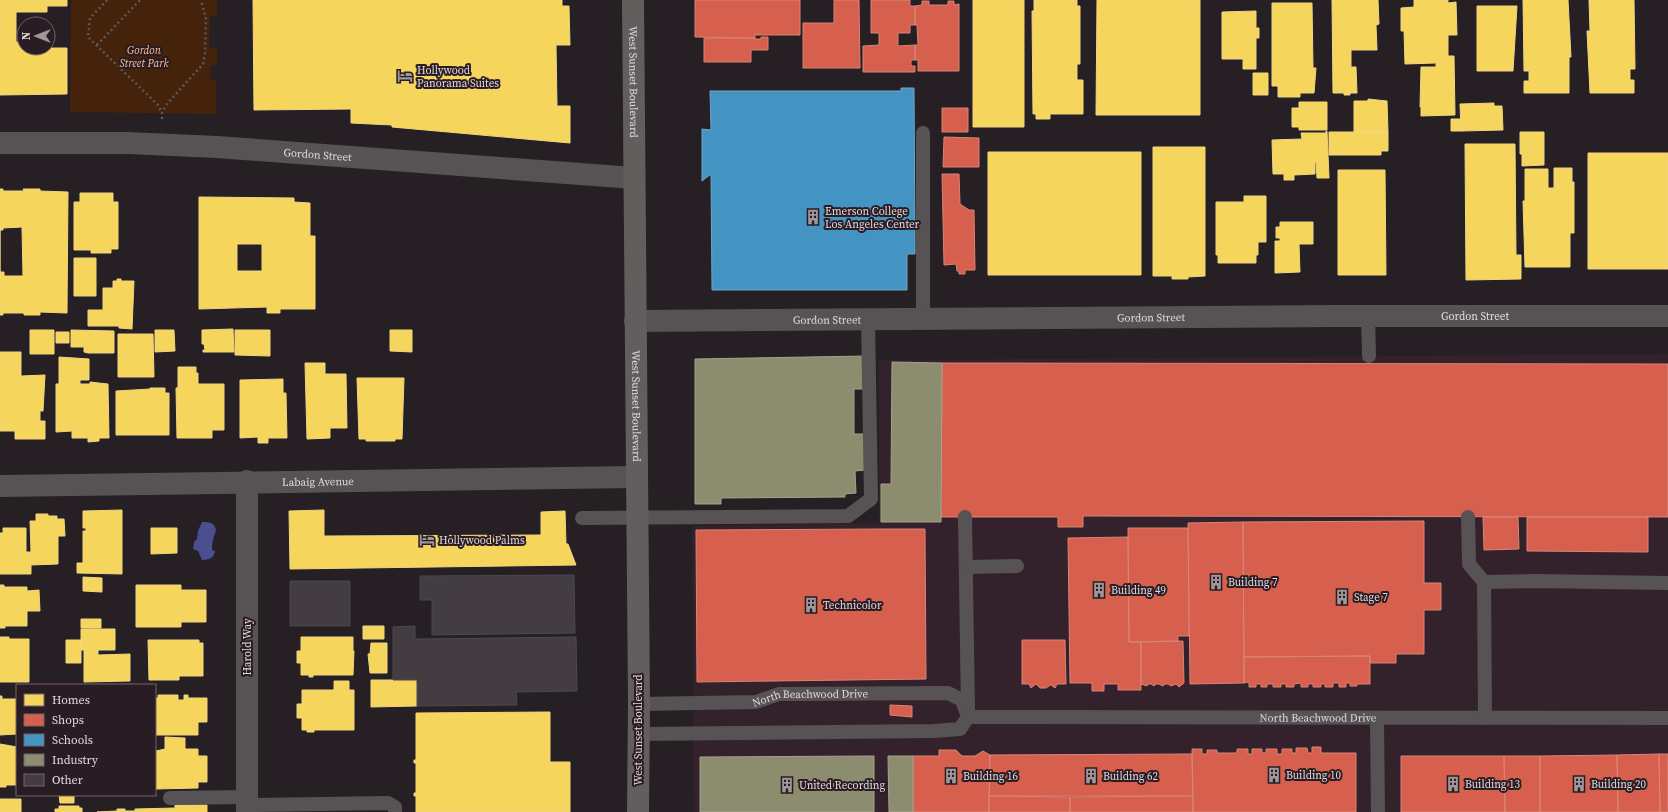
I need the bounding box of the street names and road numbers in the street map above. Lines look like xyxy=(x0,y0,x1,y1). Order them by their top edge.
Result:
street label: West Sunset Boulevard xyxy=(626,26,642,138)
street label: Gordon Street xyxy=(283,144,353,165)
street label: Gordon Street xyxy=(1441,309,1509,324)
street label: Gordon Street xyxy=(1117,310,1186,325)
street label: Gordon Street xyxy=(793,312,862,327)
street label: West Sunset Boulevard xyxy=(628,350,644,462)
street label: Labaig Avenue xyxy=(282,473,354,490)
street label: Harold Way xyxy=(240,618,255,676)
street label: West Sunset Boulevard xyxy=(631,674,646,786)
street label: North Beachwood Drive xyxy=(750,686,868,710)
street label: North Beachwood Drive xyxy=(1260,710,1377,725)

